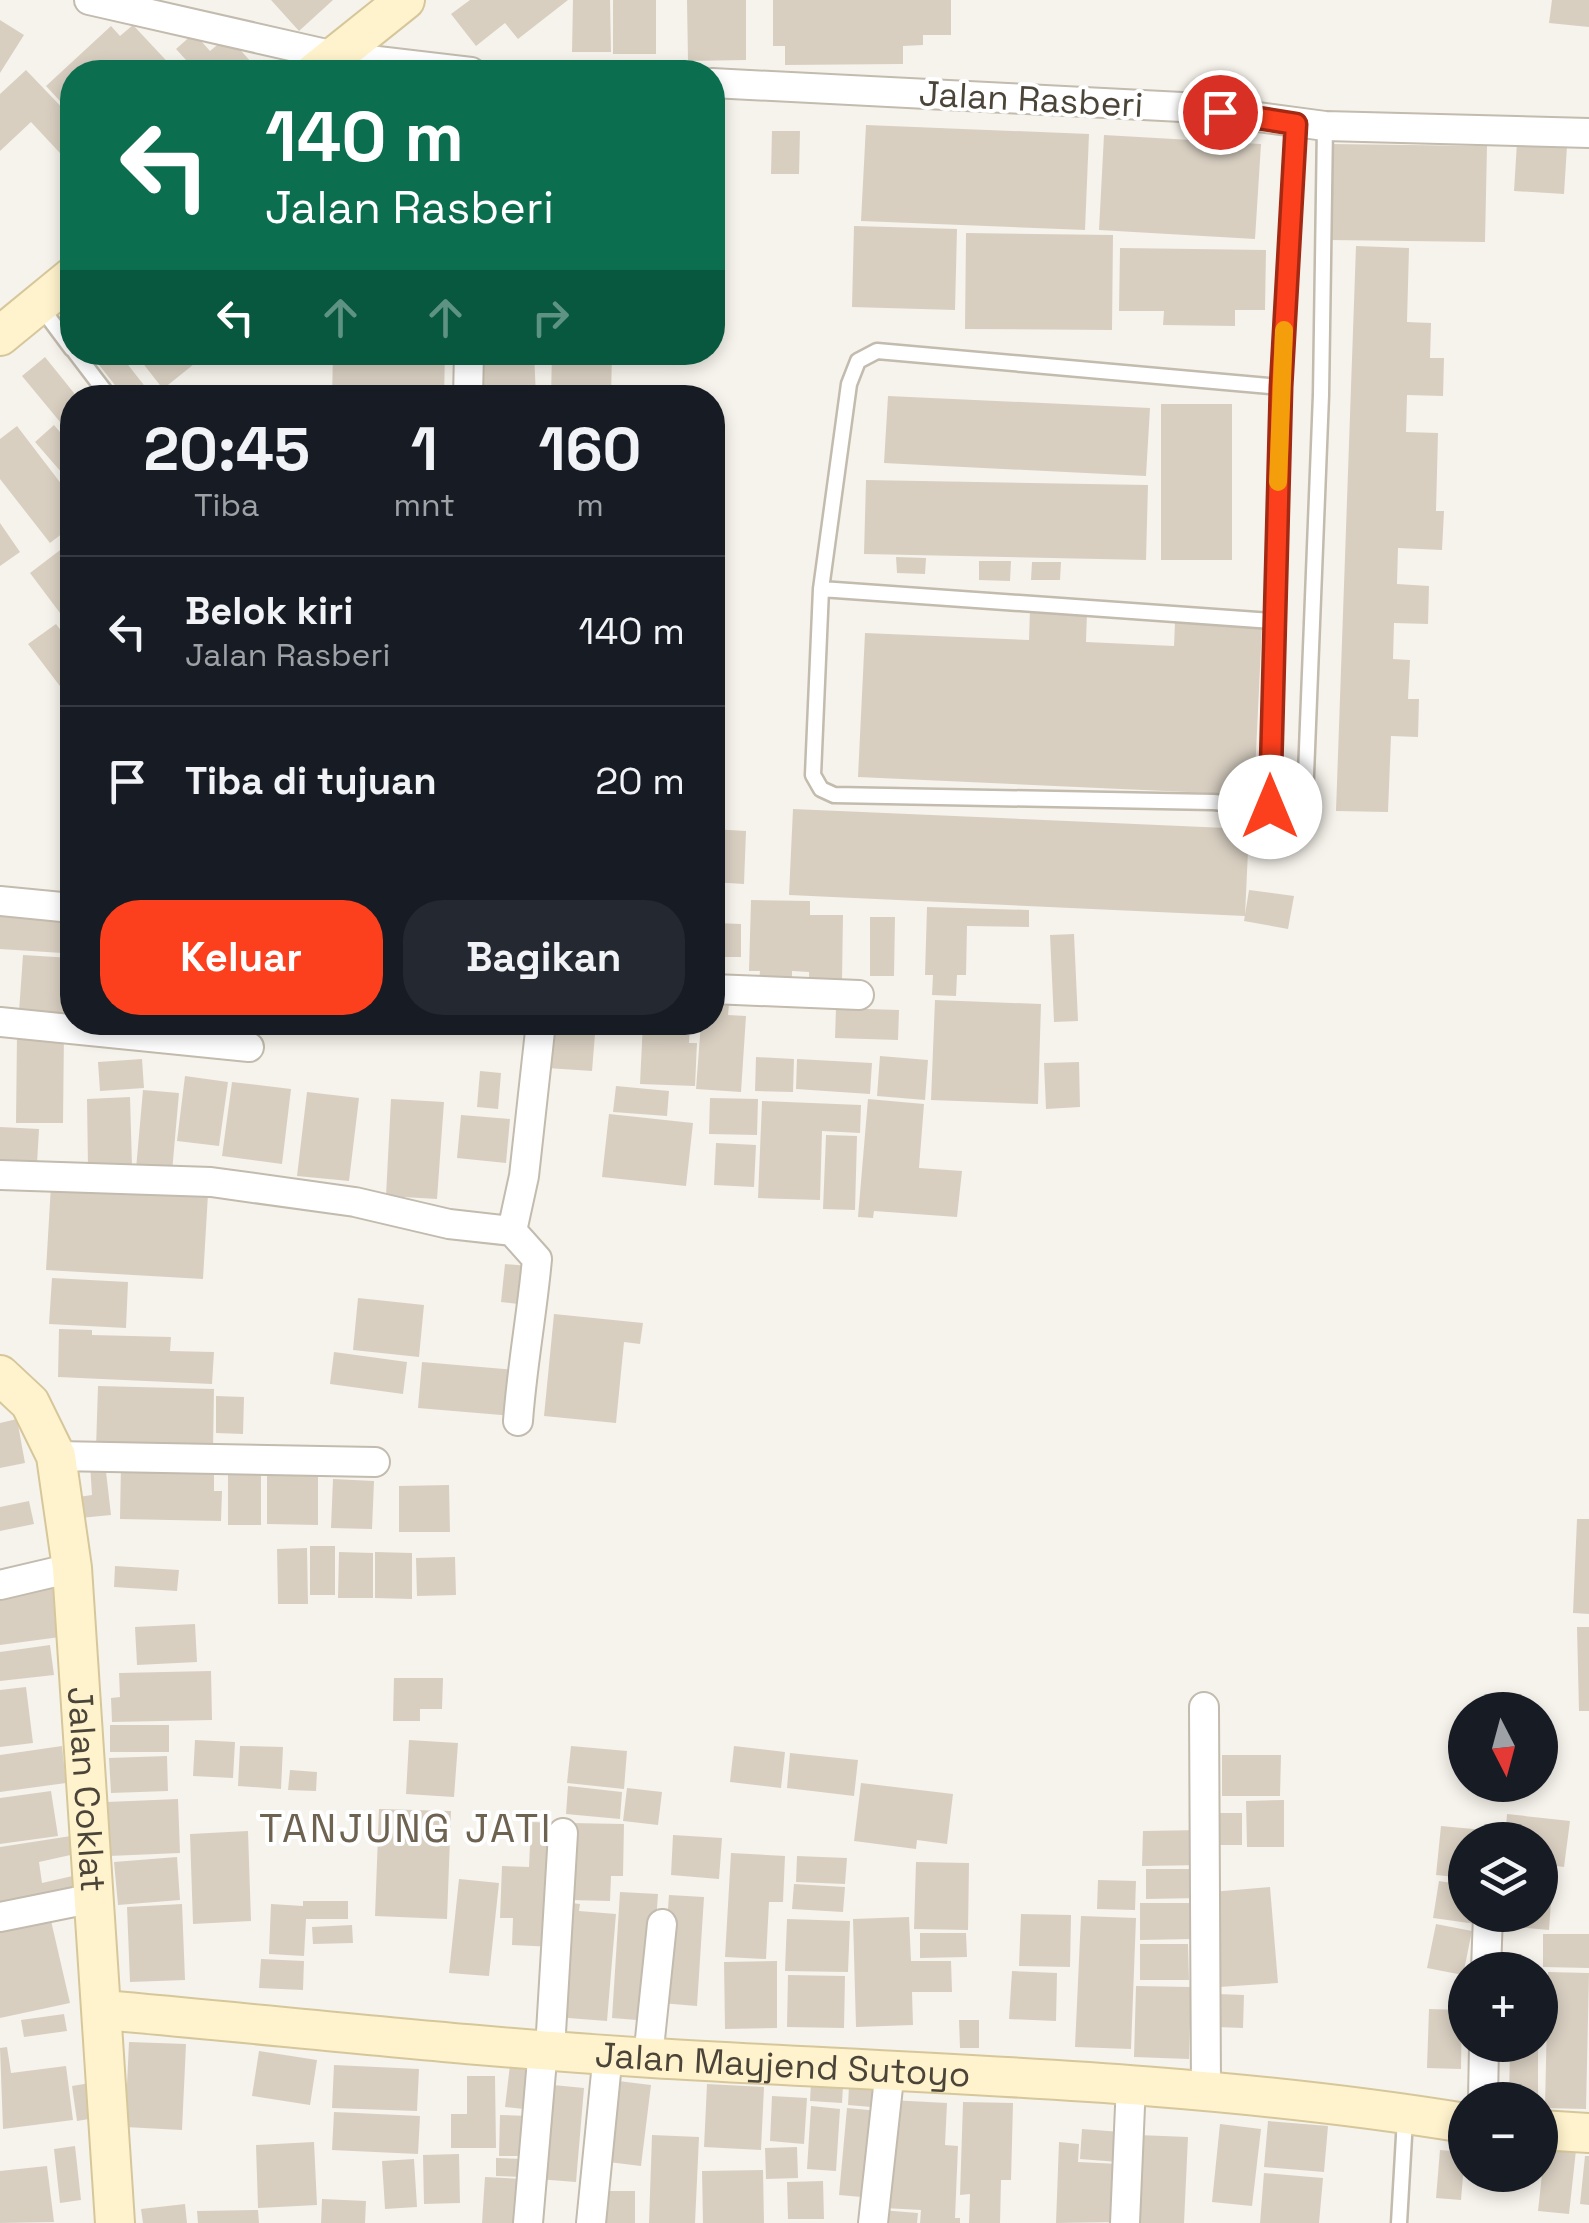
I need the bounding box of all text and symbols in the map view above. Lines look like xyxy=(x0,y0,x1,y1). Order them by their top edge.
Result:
pin xyxy=(1178,70,1263,155)
street label: Jalan Rasberi xyxy=(918,71,1144,127)
icon: arrive xyxy=(1193,85,1248,140)
text: 140 m xyxy=(265,92,464,181)
icon: left xyxy=(100,100,230,230)
text: Jalan Rasberi xyxy=(265,179,554,236)
icon: left xyxy=(208,290,263,345)
icon: ahead xyxy=(313,290,368,345)
icon: ahead xyxy=(418,290,473,345)
icon: right xyxy=(523,290,578,345)
text: 20:45 xyxy=(143,411,310,488)
text: 1 xyxy=(411,411,438,488)
text: 160 xyxy=(538,411,641,488)
text: Tiba xyxy=(194,485,259,525)
text: mnt xyxy=(394,485,455,525)
text: m xyxy=(576,485,604,525)
text: Belok kiri xyxy=(185,587,353,635)
icon: left xyxy=(100,604,155,659)
text: 140 m xyxy=(579,607,685,655)
text: Jalan Rasberi xyxy=(185,635,390,675)
icon: arrive xyxy=(100,754,155,809)
position arrow xyxy=(1218,755,1322,859)
text: Tiba di tujuan xyxy=(185,757,437,805)
text: 20 m xyxy=(595,757,685,805)
button: Keluar xyxy=(100,900,383,1015)
button: Bagikan xyxy=(403,900,685,1015)
street label: Jalan Coklat xyxy=(58,1685,115,1893)
north arrow xyxy=(1448,1692,1558,1802)
map controls xyxy=(1448,1692,1558,2192)
district label: TANJUNG JATI xyxy=(259,1803,553,1854)
button: layers xyxy=(1448,1822,1558,1932)
button: + xyxy=(1448,1952,1558,2062)
street label: Jalan Mayjend Sutoyo xyxy=(593,2032,972,2097)
button: − xyxy=(1448,2082,1558,2192)

